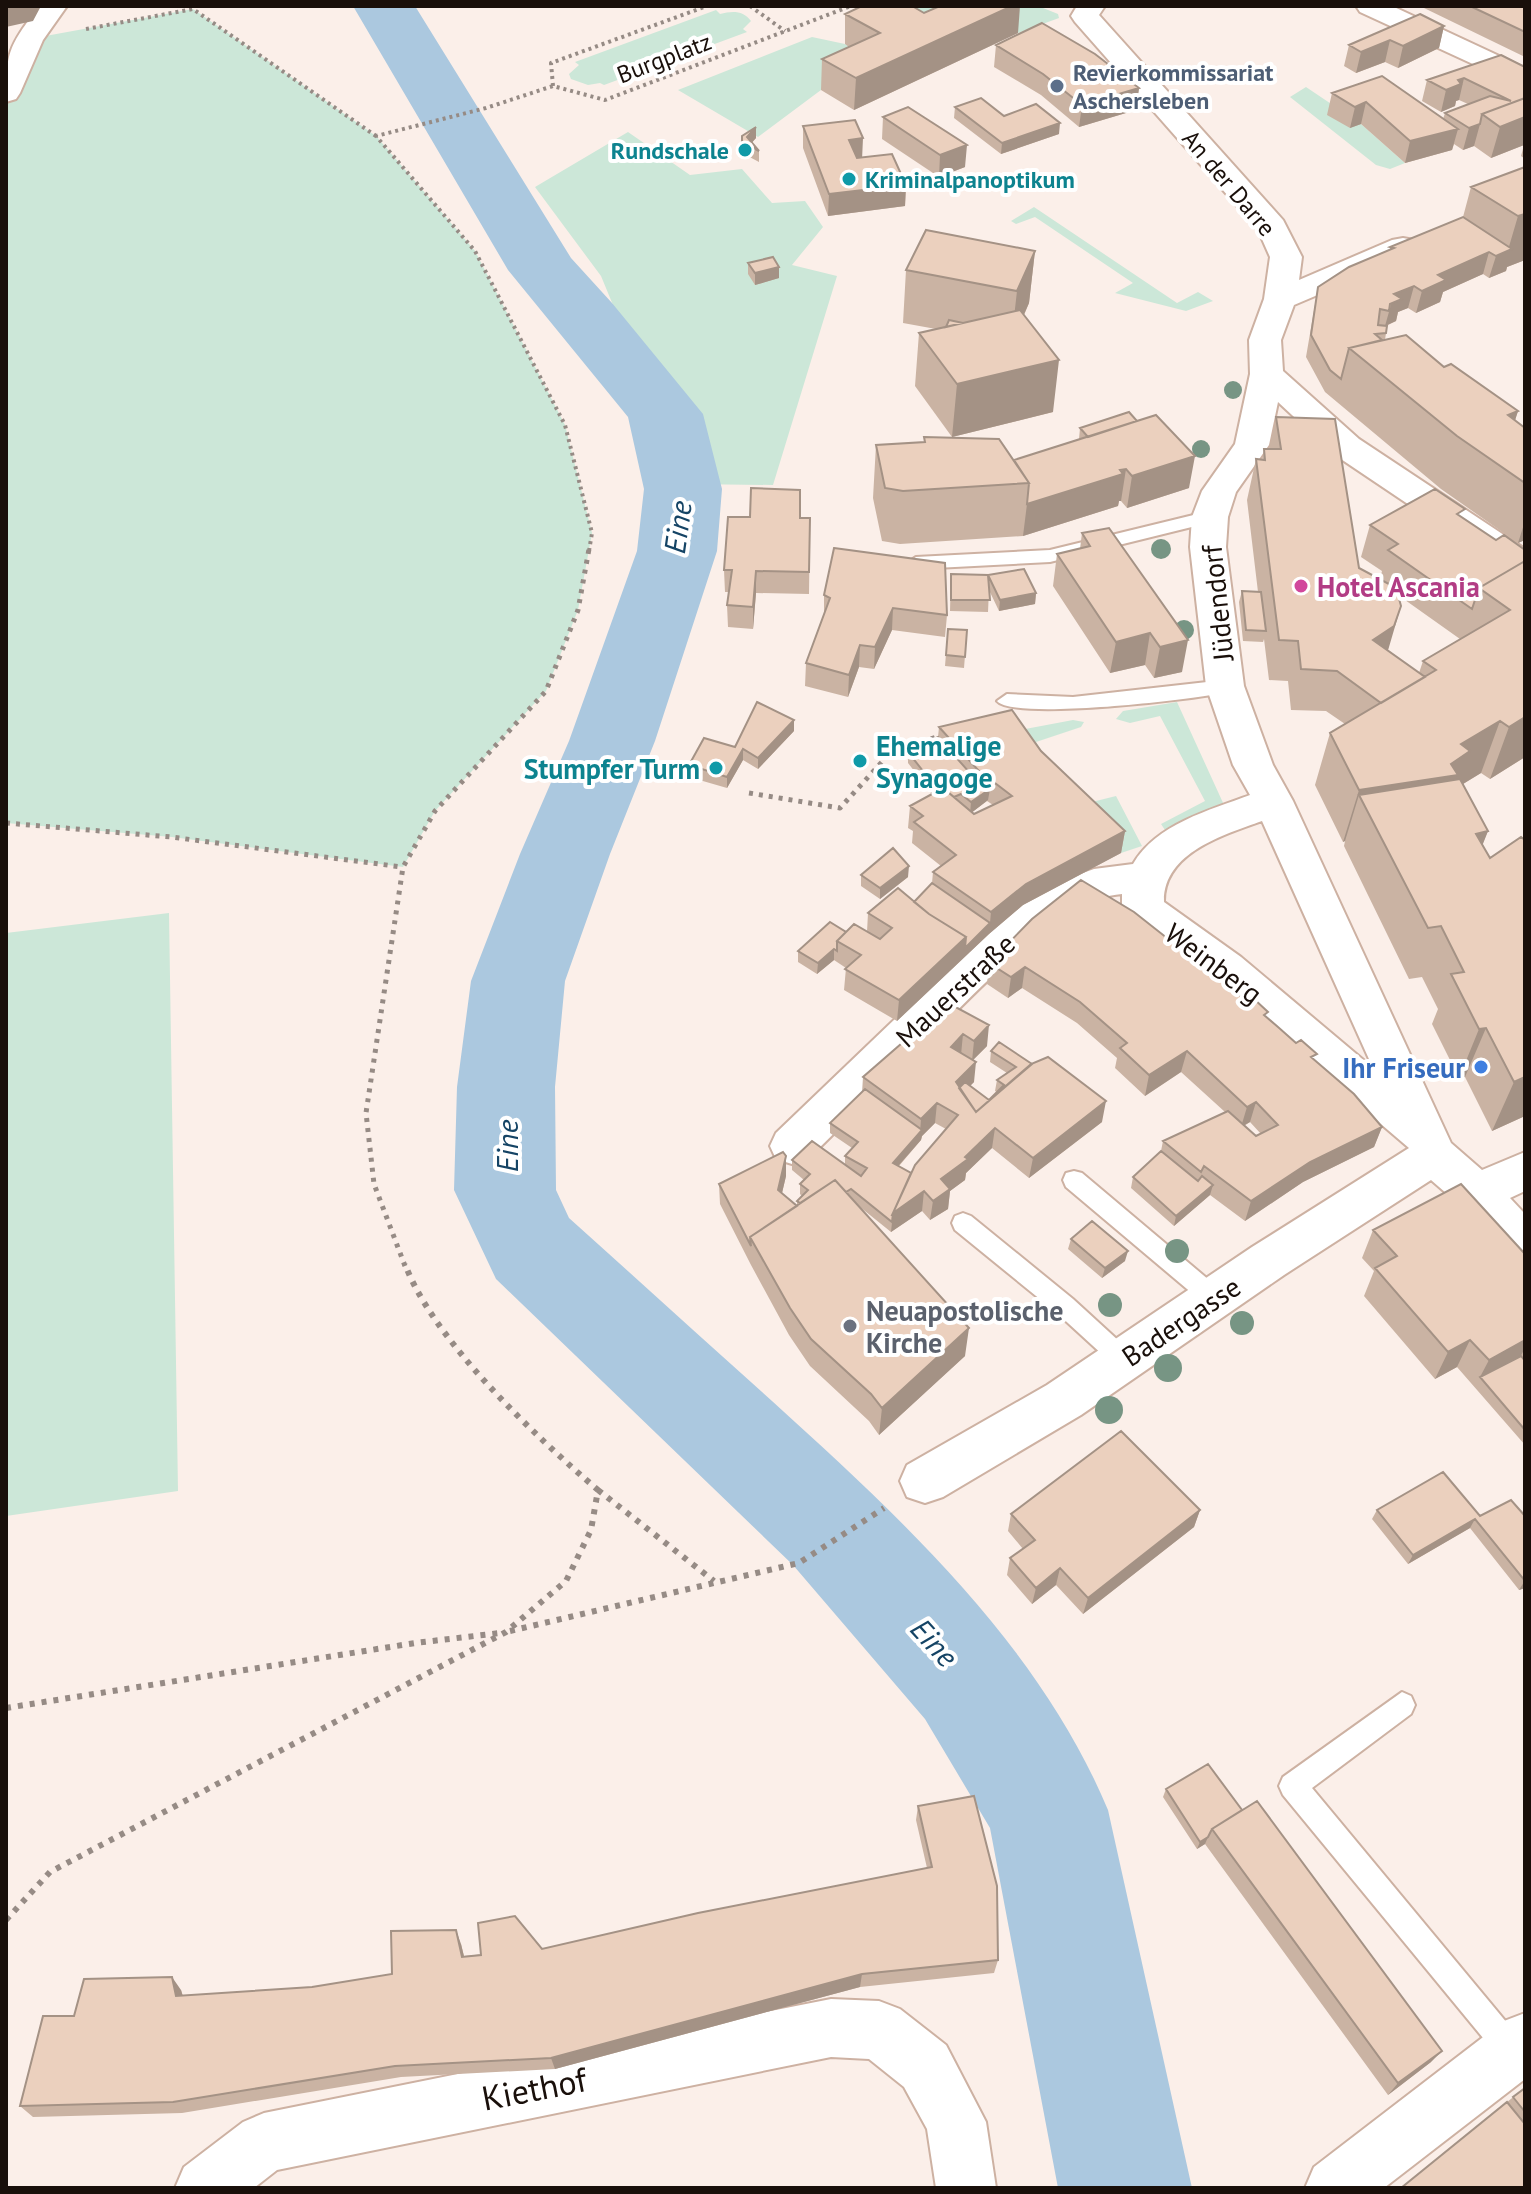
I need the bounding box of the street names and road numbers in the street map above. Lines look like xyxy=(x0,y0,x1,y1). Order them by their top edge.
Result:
street label: Burgplatz xyxy=(612,26,716,90)
street label: An der Darre xyxy=(1176,123,1282,243)
street label: Jüdendorf xyxy=(1192,542,1242,664)
street label: Weinberg xyxy=(1158,914,1270,1012)
street label: Mauerstraße xyxy=(887,925,1023,1055)
street label: Badergasse xyxy=(1114,1268,1248,1374)
street label: Kiethof xyxy=(478,2056,591,2120)

